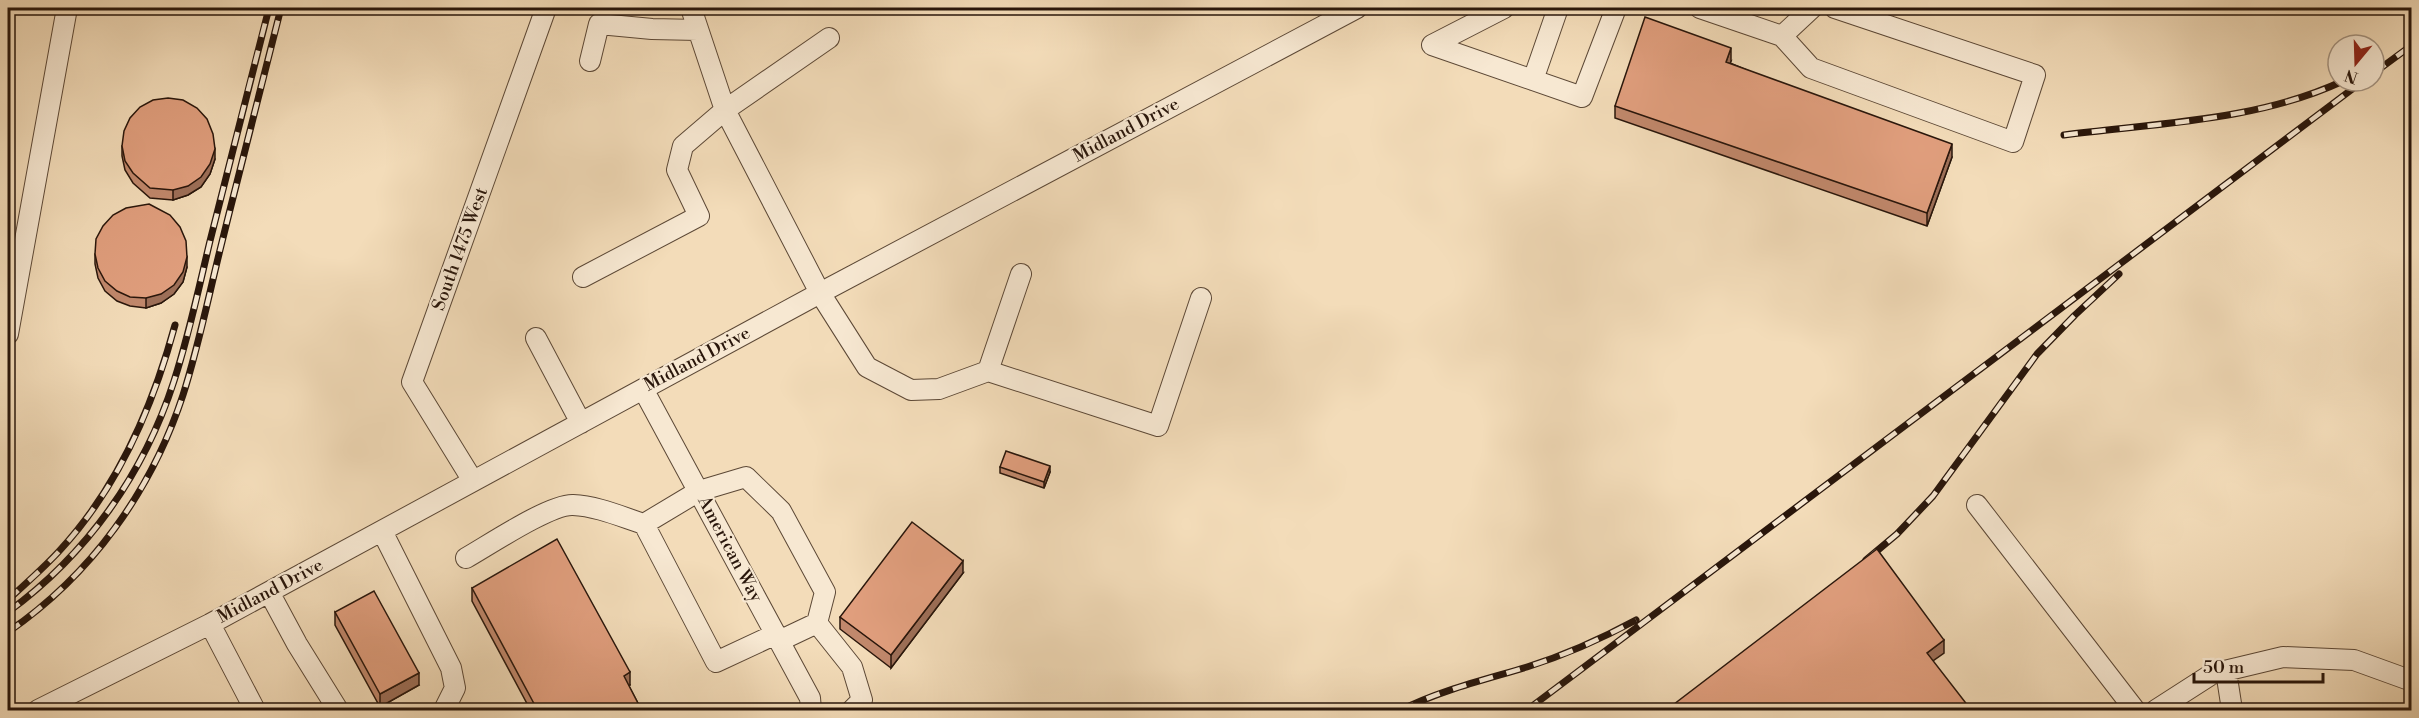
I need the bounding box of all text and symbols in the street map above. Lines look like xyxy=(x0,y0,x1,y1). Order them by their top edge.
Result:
north arrow xyxy=(2326,33,2386,93)
text: N xyxy=(2342,65,2361,88)
street label: Midland Drive xyxy=(1069,92,1183,168)
street label: South 1475 West xyxy=(427,184,493,314)
street label: Midland Drive xyxy=(640,321,754,397)
street label: American Way xyxy=(692,491,768,606)
street label: Midland Drive xyxy=(213,553,327,629)
scale bar xyxy=(2194,646,2323,684)
text: 50 m xyxy=(2203,656,2245,679)

